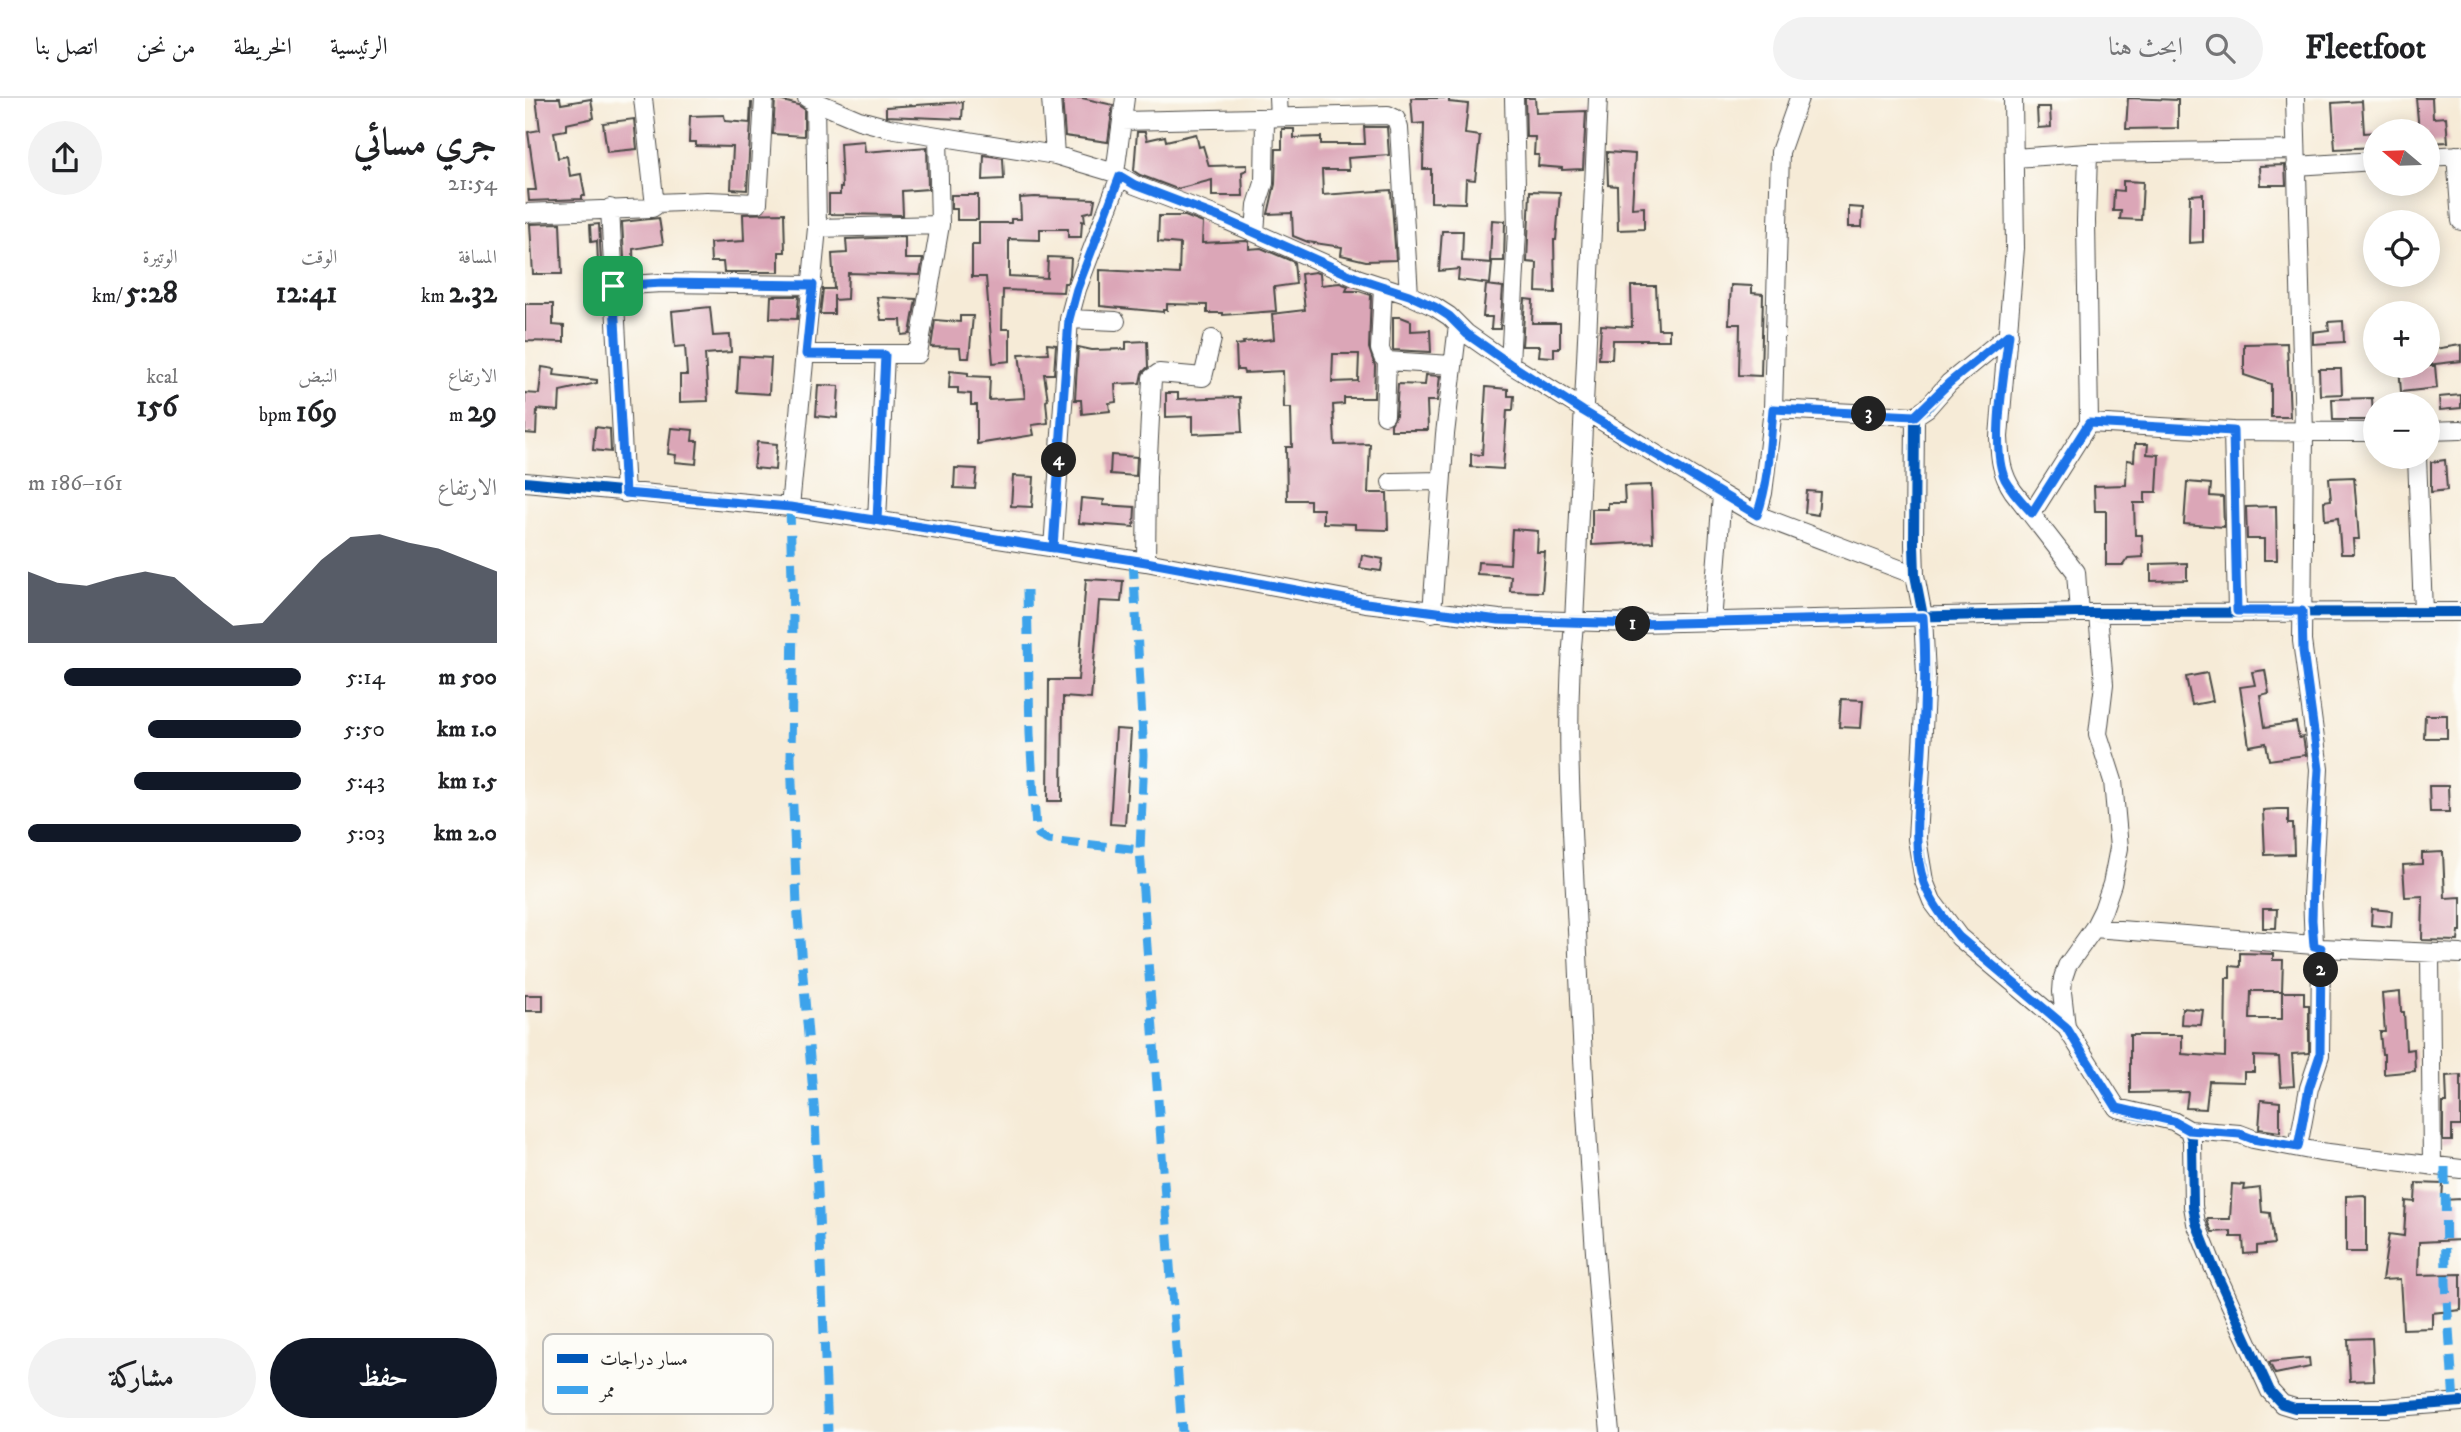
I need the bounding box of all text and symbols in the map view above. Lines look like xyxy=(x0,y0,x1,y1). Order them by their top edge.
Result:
search box xyxy=(1773,17,2263,80)
text: Fleetfoot xyxy=(2305,28,2426,69)
icon: search xyxy=(2201,29,2239,67)
text: ابحث هنا xyxy=(2108,31,2183,64)
text: اتصل بنا xyxy=(35,32,98,62)
text: من نحن xyxy=(136,32,196,62)
text: الخريطة xyxy=(234,32,292,62)
text: الرئيسية xyxy=(330,32,388,62)
text: جري مسائي xyxy=(353,119,497,167)
north arrow xyxy=(2363,119,2439,196)
map controls xyxy=(2363,119,2440,469)
button: share xyxy=(28,121,102,195)
text: 21:54 xyxy=(448,169,497,198)
button: locate xyxy=(2363,210,2440,287)
text: الوتيرة xyxy=(143,246,178,269)
text: الوقت xyxy=(301,246,337,269)
text: المسافة xyxy=(458,246,497,269)
pin xyxy=(583,256,643,316)
icon: arrive xyxy=(594,267,632,305)
text: 5:28 xyxy=(125,275,178,312)
text: 12:41 xyxy=(275,275,337,312)
text: 2.32 xyxy=(449,275,497,312)
text: /km xyxy=(92,285,125,308)
text: km xyxy=(421,285,449,308)
button: + xyxy=(2363,301,2440,378)
text: النبض xyxy=(298,365,337,388)
text: الارتفاع xyxy=(448,365,497,388)
text: kcal xyxy=(146,366,178,389)
text: 156 xyxy=(136,389,178,426)
button: − xyxy=(2363,392,2440,469)
text: 169 xyxy=(296,394,337,431)
text: 29 xyxy=(467,394,497,431)
pin: 3 xyxy=(1851,396,1887,432)
text: 3 xyxy=(1865,402,1872,425)
text: bpm xyxy=(259,404,296,427)
text: m xyxy=(449,404,467,427)
pin: 4 xyxy=(1041,442,1077,478)
text: 4 xyxy=(1053,448,1064,471)
text: 161–186 m xyxy=(28,469,123,498)
text: الارتفاع xyxy=(437,474,497,503)
pin: 1 xyxy=(1615,606,1651,642)
text: 1 xyxy=(1629,612,1636,635)
text: 5:14 xyxy=(346,663,385,692)
text: 500 m xyxy=(439,663,497,692)
text: 5:50 xyxy=(344,715,385,744)
text: 1.0 km xyxy=(437,715,497,744)
text: 5:43 xyxy=(346,767,385,796)
text: 1.5 km xyxy=(438,767,497,796)
text: 5:03 xyxy=(347,819,385,848)
text: 2.0 km xyxy=(434,819,497,848)
pin: 2 xyxy=(2303,952,2339,988)
text: 2 xyxy=(2316,958,2325,981)
legend xyxy=(543,1334,773,1414)
button: مشاركة xyxy=(28,1338,256,1418)
button: حفظ xyxy=(270,1338,497,1418)
text: مسار دراجات xyxy=(600,1348,688,1371)
text: ممر xyxy=(598,1380,615,1403)

